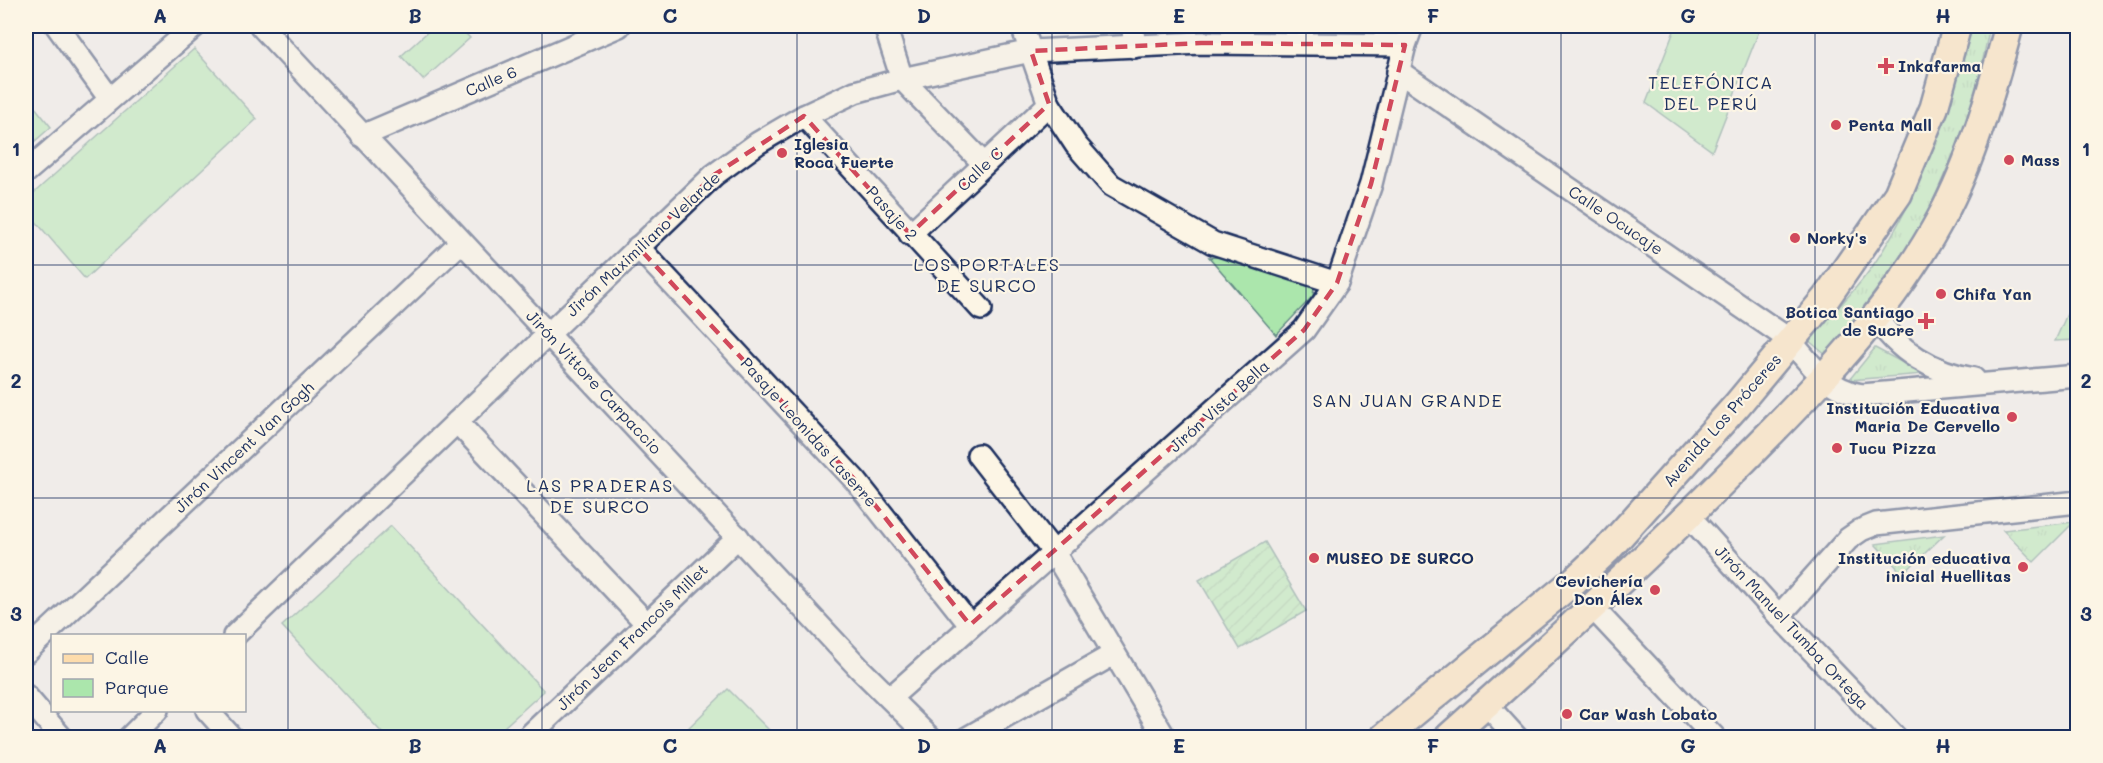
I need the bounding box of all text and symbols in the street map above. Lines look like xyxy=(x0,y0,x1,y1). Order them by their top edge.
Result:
text: A xyxy=(153,2,167,28)
text: B xyxy=(408,2,422,28)
text: C xyxy=(663,2,678,28)
text: D xyxy=(917,2,931,28)
text: E xyxy=(1173,2,1185,28)
text: F xyxy=(1427,2,1440,28)
text: G xyxy=(1680,2,1696,28)
text: H xyxy=(1935,2,1951,28)
place label: Inkafarma xyxy=(1898,55,1982,76)
marker: Inkafarma xyxy=(1879,59,1893,73)
street label: Calle 6 xyxy=(462,60,520,101)
district label: TELEFÓNICA DEL PERÚ xyxy=(1648,70,1774,115)
place label: Penta Mall xyxy=(1848,114,1932,135)
marker: Penta Mall xyxy=(1829,118,1843,132)
place label: Iglesia Roca Fuerte xyxy=(794,133,894,172)
text: 1 xyxy=(12,135,20,161)
text: 1 xyxy=(2082,135,2090,161)
street label: Calle C xyxy=(952,142,1007,195)
marker: Iglesia Roca Fuerte xyxy=(775,146,789,160)
place label: Mass xyxy=(2021,149,2060,170)
marker: Mass xyxy=(2002,153,2016,167)
street label: Jirón Maximiliano Velarde xyxy=(561,167,724,321)
street label: Calle Ocucaje xyxy=(1565,180,1668,259)
street label: Pasaje 2 xyxy=(862,181,923,245)
place label: Norky's xyxy=(1807,227,1867,248)
marker: Norky's xyxy=(1788,231,1802,245)
district label: LOS PORTALES DE SURCO xyxy=(914,252,1060,297)
place label: Chifa Yan xyxy=(1953,283,2032,304)
marker: Chifa Yan xyxy=(1934,287,1948,301)
place label: Botica Santiago de Sucre xyxy=(1785,301,1914,340)
street label: Jirón Vittore Carpaccio xyxy=(522,305,667,458)
marker: Botica Santiago de Sucre xyxy=(1919,314,1933,328)
street label: Avenida Los Próceres xyxy=(1658,349,1785,491)
street label: Pasaje Leonidas Laserre xyxy=(736,352,882,511)
street label: Jirón Vista Bella xyxy=(1164,355,1273,456)
text: 2 xyxy=(10,367,22,393)
text: 2 xyxy=(2080,367,2092,393)
street label: Jirón Vincent Van Gogh xyxy=(169,376,318,517)
district label: SAN JUAN GRANDE xyxy=(1313,388,1503,412)
place label: Institución Educativa Maria De Cervello xyxy=(1826,397,2000,436)
marker: Institución Educativa Maria De Cervello xyxy=(2005,410,2019,424)
place label: Tucu Pizza xyxy=(1849,437,1937,458)
marker: Tucu Pizza xyxy=(1830,441,1844,455)
district label: LAS PRADERAS DE SURCO xyxy=(526,473,674,518)
street label: Jirón Manuel Tumba Ortega xyxy=(1711,540,1874,713)
place label: MUSEO DE SURCO xyxy=(1326,547,1474,568)
place label: Institución educativa inicial Huellitas xyxy=(1838,547,2011,586)
marker: MUSEO DE SURCO xyxy=(1307,551,1321,565)
street label: Jirón Jean Francois Millet xyxy=(551,559,712,715)
marker: Institución educativa inicial Huellitas xyxy=(2016,560,2030,574)
place label: Cevichería Don Álex xyxy=(1555,570,1643,609)
marker: Cevichería Don Álex xyxy=(1648,583,1662,597)
text: 3 xyxy=(10,600,22,626)
text: 3 xyxy=(2080,600,2092,626)
legend xyxy=(51,634,246,712)
text: Calle xyxy=(105,645,149,669)
text: Parque xyxy=(105,675,169,699)
place label: Car Wash Lobato xyxy=(1579,703,1717,724)
marker: Car Wash Lobato xyxy=(1560,707,1574,721)
text: A xyxy=(153,732,167,758)
text: B xyxy=(408,732,422,758)
text: C xyxy=(663,732,678,758)
text: D xyxy=(917,732,931,758)
text: E xyxy=(1173,732,1185,758)
text: F xyxy=(1427,732,1440,758)
text: G xyxy=(1680,732,1696,758)
text: H xyxy=(1935,732,1951,758)

